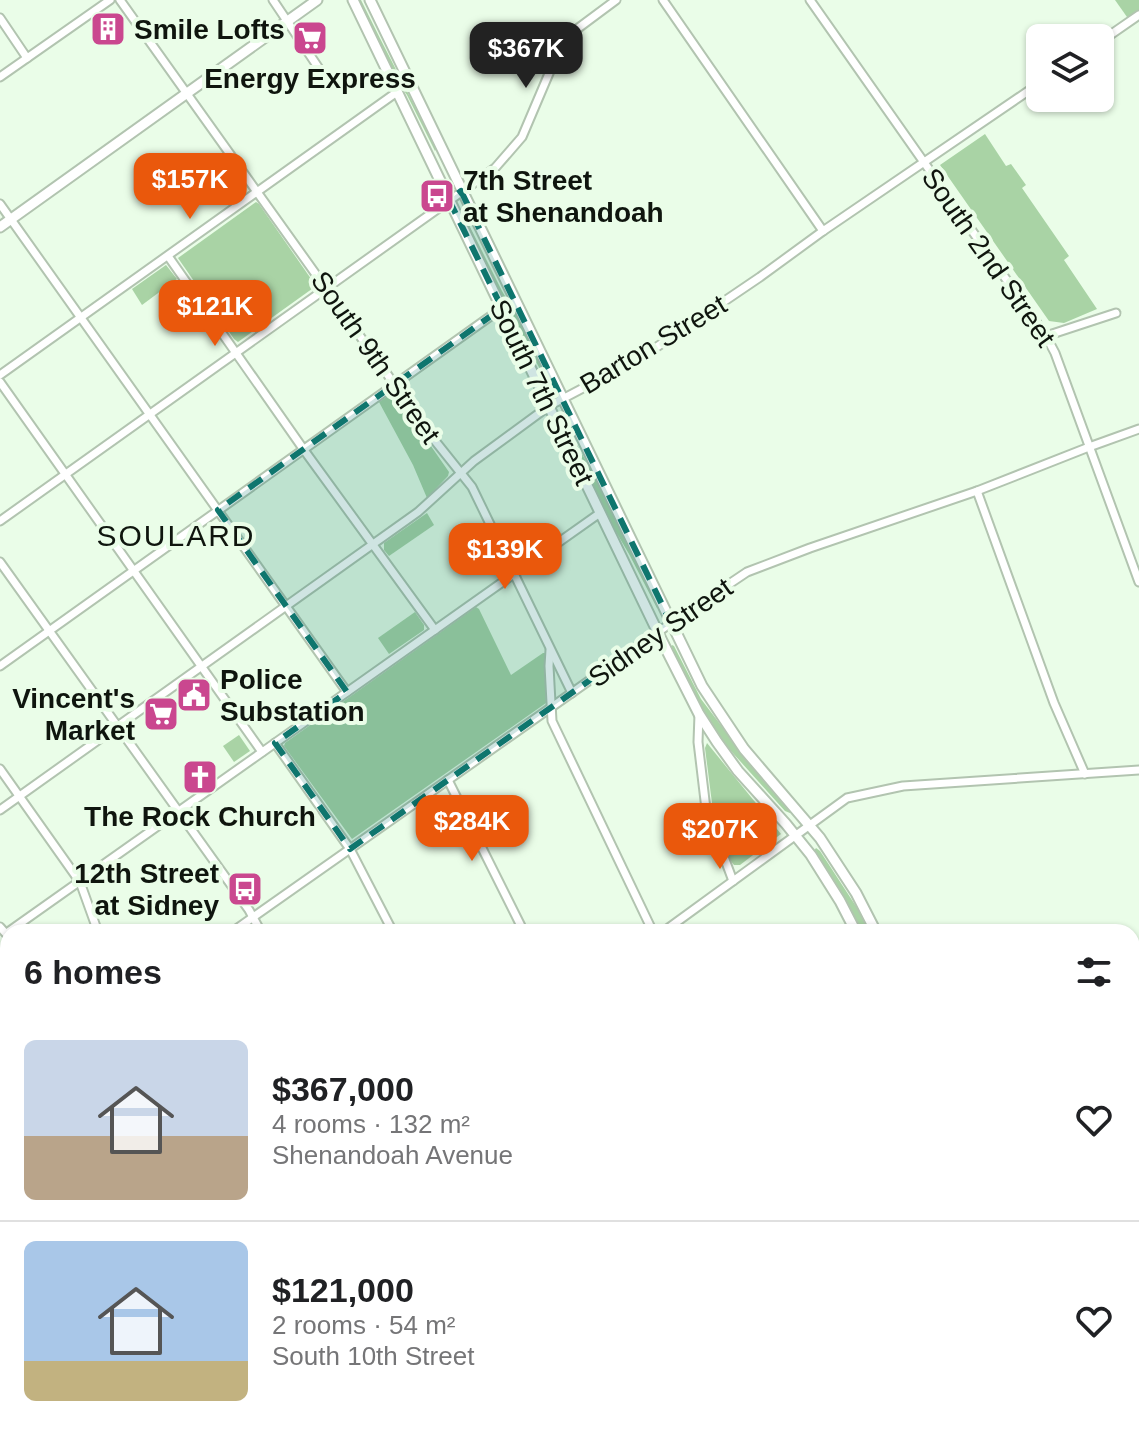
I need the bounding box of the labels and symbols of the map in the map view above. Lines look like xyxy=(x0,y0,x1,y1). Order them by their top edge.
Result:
building icon: Smile Lofts xyxy=(89,10,127,48)
place label: Smile Lofts xyxy=(134,14,285,45)
supermarket icon: Energy Express xyxy=(291,19,329,57)
pin: $367K xyxy=(470,22,582,90)
place label: Energy Express xyxy=(204,63,416,94)
pin: $157K xyxy=(134,153,246,221)
street label: South 2nd Street xyxy=(916,162,1062,352)
place label: 7th Street at Shenandoah xyxy=(463,165,664,228)
bus stop icon: 7th Street at Shenandoah xyxy=(418,177,456,215)
street label: South 9th Street xyxy=(305,266,446,449)
pin: $121K xyxy=(159,280,271,348)
street label: Barton Street xyxy=(575,289,732,400)
street label: South 7th Street xyxy=(483,294,600,490)
district label: SOULARD xyxy=(96,519,256,552)
pin: $139K xyxy=(449,523,561,591)
street label: Sidney Street xyxy=(583,571,738,693)
place label: Police Substation xyxy=(220,664,365,727)
public building icon: Police Substation xyxy=(175,676,213,714)
place label: Vincent's Market xyxy=(12,683,135,746)
supermarket icon: Vincent's Market xyxy=(142,695,180,733)
church icon: The Rock Church xyxy=(181,758,219,796)
pin: $284K xyxy=(416,795,528,863)
place label: The Rock Church xyxy=(84,801,316,832)
pin: $207K xyxy=(664,803,776,871)
place label: 12th Street at Sidney xyxy=(74,858,219,921)
bus stop icon: 12th Street at Sidney xyxy=(226,870,264,908)

